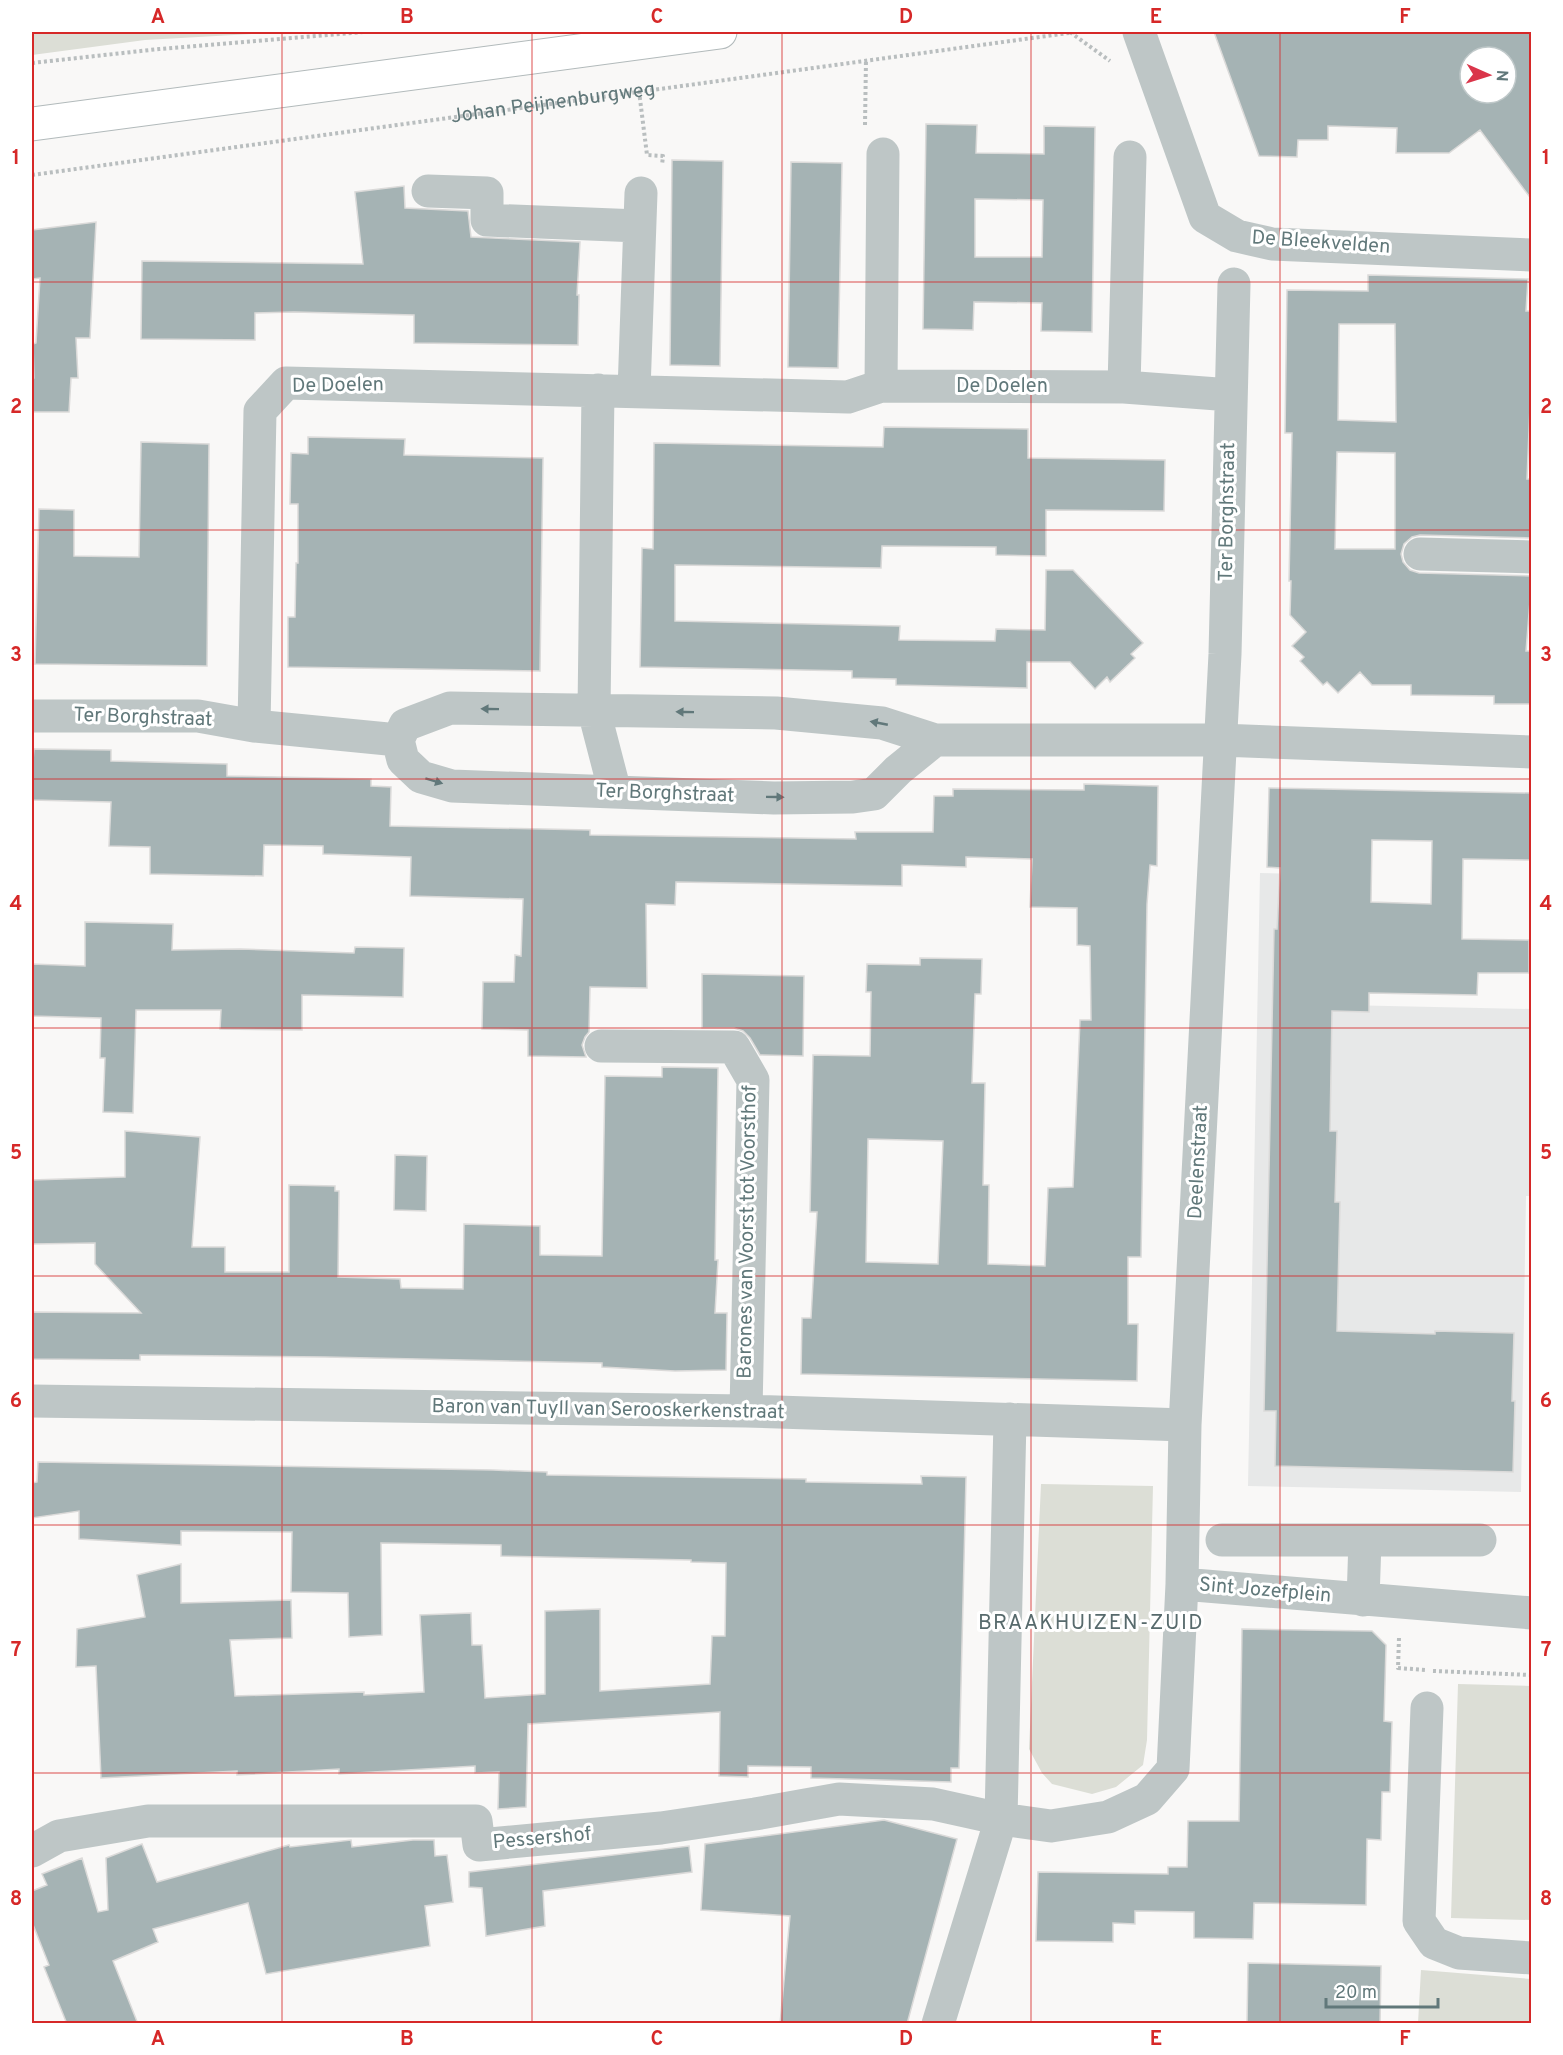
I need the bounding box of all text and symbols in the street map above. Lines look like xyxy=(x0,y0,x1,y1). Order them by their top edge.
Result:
text: A xyxy=(151,5,165,31)
text: B xyxy=(400,5,414,31)
text: C xyxy=(651,5,663,31)
text: D xyxy=(899,5,913,31)
text: E xyxy=(1150,5,1162,31)
text: F xyxy=(1399,5,1411,31)
north arrow xyxy=(1458,45,1518,105)
text: N xyxy=(1491,69,1511,82)
street label: Johan Peijnenburgweg xyxy=(449,77,657,130)
text: 1 xyxy=(12,146,20,172)
text: 1 xyxy=(1542,146,1550,172)
street label: De Bleekvelden xyxy=(1251,225,1391,261)
street label: De Doelen xyxy=(292,372,384,400)
street label: De Doelen xyxy=(956,374,1048,400)
text: 2 xyxy=(10,395,22,421)
text: 2 xyxy=(1540,395,1552,421)
street label: Ter Borghstraat xyxy=(1214,442,1242,582)
text: 3 xyxy=(10,643,22,669)
text: 3 xyxy=(1540,643,1552,669)
street label: Ter Borghstraat xyxy=(73,703,213,733)
one-way arrow xyxy=(480,704,499,713)
one-way arrow xyxy=(675,707,694,717)
one-way arrow xyxy=(869,718,888,727)
one-way arrow xyxy=(425,777,443,786)
street label: Ter Borghstraat xyxy=(595,779,735,809)
one-way arrow xyxy=(765,793,784,802)
text: 4 xyxy=(10,892,22,918)
text: 4 xyxy=(1540,892,1552,918)
street label: Barones van Voorst tot Voorsthof xyxy=(732,1085,764,1379)
street label: Deelenstraat xyxy=(1183,1104,1215,1220)
text: 5 xyxy=(10,1141,22,1167)
text: 5 xyxy=(1540,1141,1552,1167)
text: 6 xyxy=(10,1389,22,1415)
text: 6 xyxy=(1540,1389,1552,1415)
street label: Baron van Tuyll van Serooskerkenstraat xyxy=(431,1394,785,1426)
street label: Sint Jozefplein xyxy=(1198,1572,1332,1610)
district label: BRAAKHUIZEN-ZUID xyxy=(978,1610,1204,1637)
text: 7 xyxy=(11,1638,21,1664)
text: 7 xyxy=(1541,1638,1551,1664)
street label: Pessershof xyxy=(492,1822,593,1856)
text: 8 xyxy=(10,1887,22,1913)
text: 8 xyxy=(1540,1887,1552,1913)
scale bar xyxy=(1326,1971,1438,2009)
text: 20 m xyxy=(1335,1982,1377,2005)
text: A xyxy=(151,2027,165,2053)
text: B xyxy=(400,2027,414,2053)
text: C xyxy=(651,2027,663,2053)
text: D xyxy=(899,2027,913,2053)
text: E xyxy=(1150,2027,1162,2053)
text: F xyxy=(1399,2027,1411,2053)

